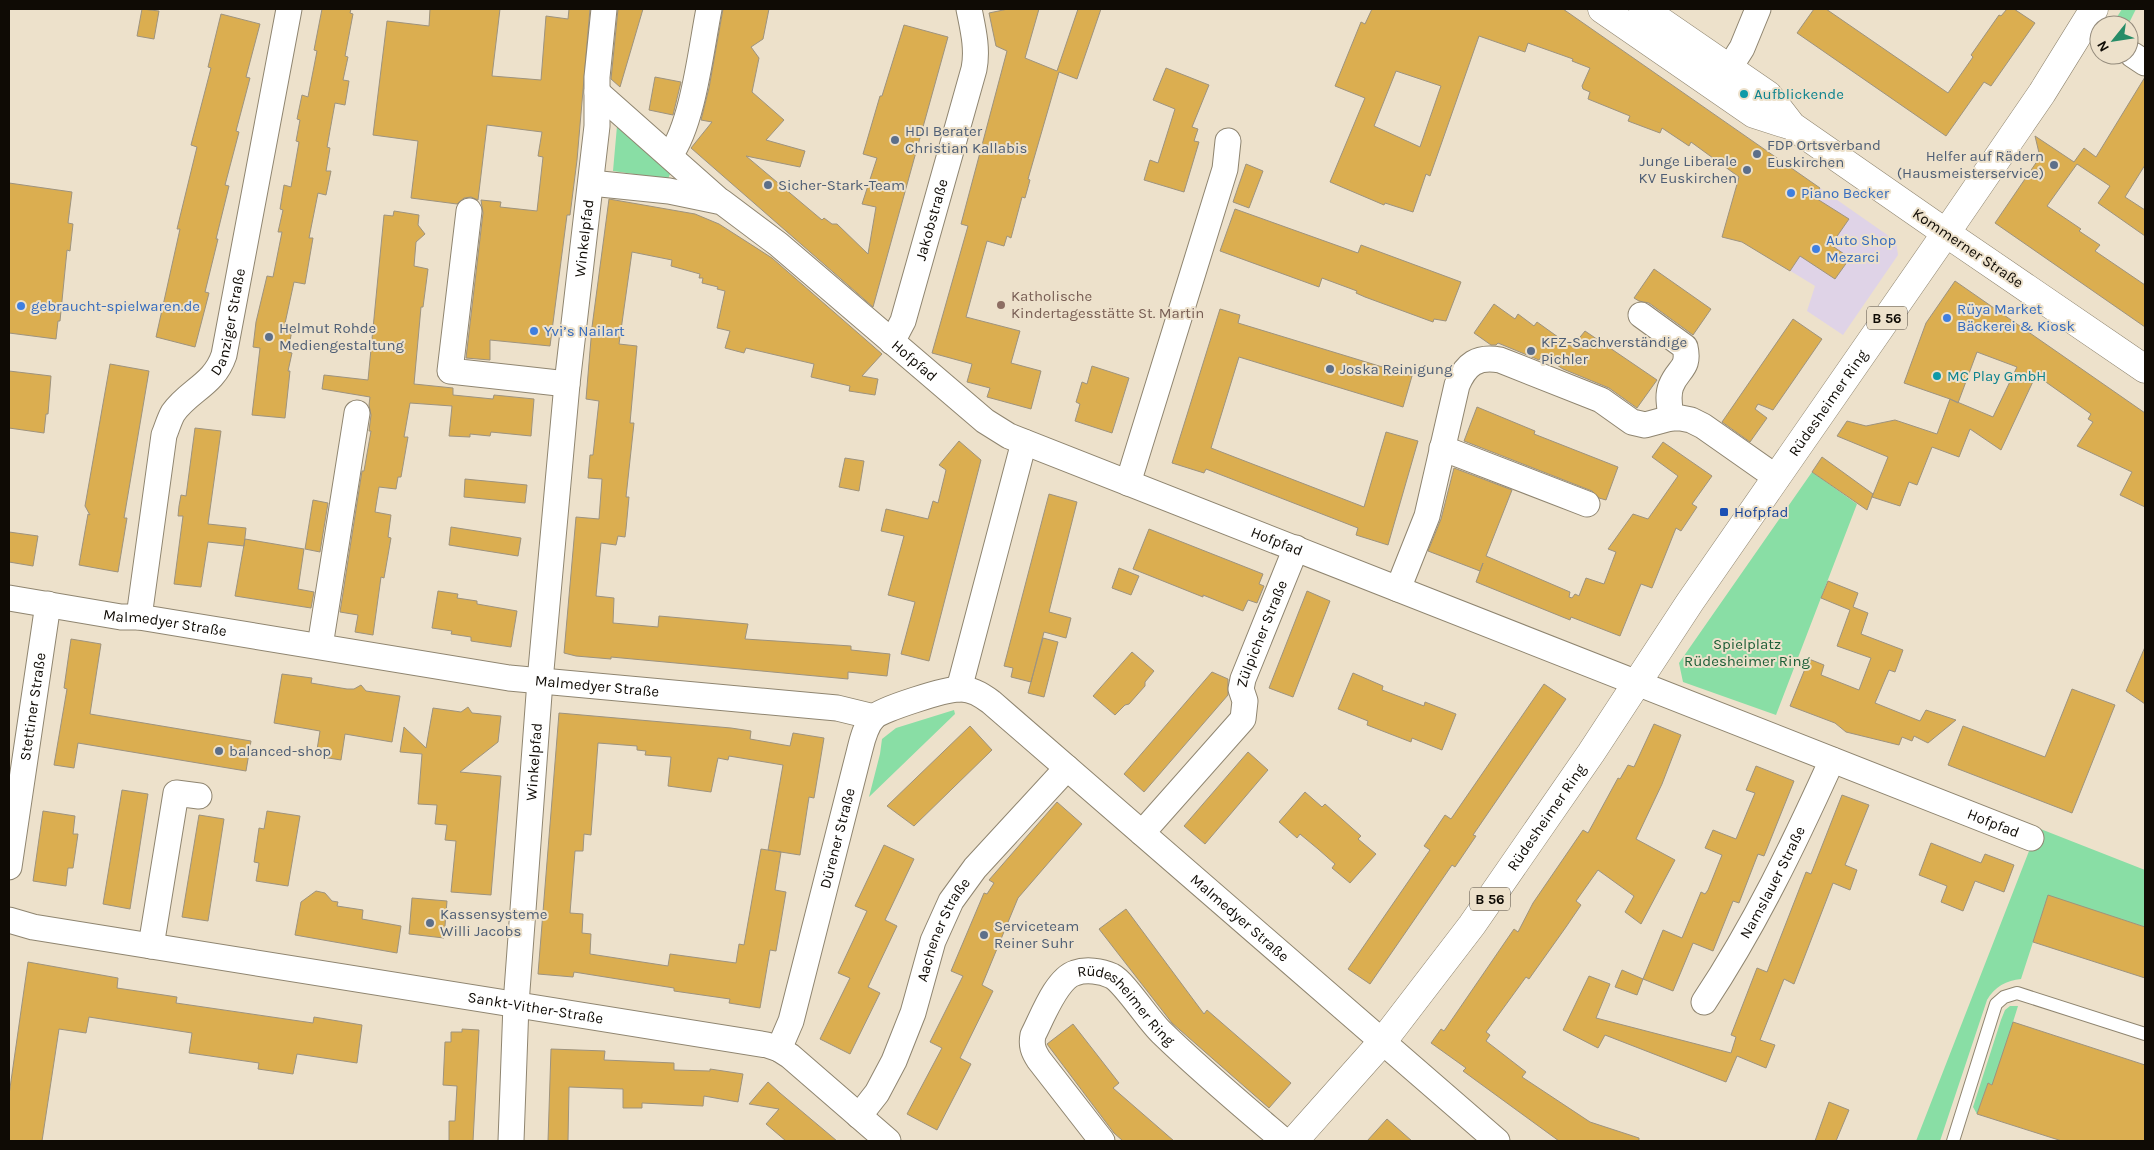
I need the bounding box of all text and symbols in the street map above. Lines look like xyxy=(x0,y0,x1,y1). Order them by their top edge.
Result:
north arrow xyxy=(2089,15,2139,65)
text: N xyxy=(2093,38,2113,55)
place label: Aufblickende xyxy=(1754,85,1844,103)
marker: Aufblickende xyxy=(1738,88,1750,100)
place label: HDI Berater Christian Kallabis xyxy=(905,122,1027,157)
marker: HDI Berater Christian Kallabis xyxy=(889,134,901,146)
place label: FDP Ortsverband Euskirchen xyxy=(1767,136,1881,171)
place label: Helfer auf Rädern (Hausmeisterservice) xyxy=(1897,147,2044,182)
marker: FDP Ortsverband Euskirchen xyxy=(1751,148,1763,160)
place label: Junge Liberale KV Euskirchen xyxy=(1639,152,1737,187)
marker: Helfer auf Rädern (Hausmeisterservice) xyxy=(2048,159,2060,171)
marker: Junge Liberale KV Euskirchen xyxy=(1741,164,1753,176)
place label: Sicher-Stark-Team xyxy=(778,176,905,194)
street label: Jakobstraße xyxy=(911,177,952,263)
marker: Sicher-Stark-Team xyxy=(762,179,774,191)
place label: Piano Becker xyxy=(1801,184,1890,202)
marker: Piano Becker xyxy=(1785,187,1797,199)
street label: Winkelpfad xyxy=(570,198,597,278)
street label: Kommerner Straße xyxy=(1909,204,2027,292)
place label: Auto Shop Mezarci xyxy=(1826,231,1896,266)
marker: Auto Shop Mezarci xyxy=(1810,243,1822,255)
street label: Danziger Straße xyxy=(207,267,249,379)
place label: Katholische Kindertagesstätte St. Martin xyxy=(1011,287,1204,322)
place label: gebraucht-spielwaren.de xyxy=(31,297,200,315)
marker: Katholische Kindertagesstätte St. Martin xyxy=(995,299,1007,311)
marker: gebraucht-spielwaren.de xyxy=(15,300,27,312)
place label: Rüya Market Bäckerei & Kiosk xyxy=(1957,300,2075,335)
road number: B 56 xyxy=(1867,306,1907,330)
marker: Rüya Market Bäckerei & Kiosk xyxy=(1941,312,1953,324)
place label: Helmut Rohde Mediengestaltung xyxy=(279,319,404,354)
place label: Yvi’s Nailart xyxy=(544,322,625,340)
marker: Yvi’s Nailart xyxy=(528,325,540,337)
marker: Helmut Rohde Mediengestaltung xyxy=(263,331,275,343)
place label: KFZ-Sachverständige Pichler xyxy=(1541,333,1687,368)
street label: Hofpfad xyxy=(888,336,941,385)
marker: KFZ-Sachverständige Pichler xyxy=(1525,345,1537,357)
street label: Rüdesheimer Ring xyxy=(1785,346,1872,460)
place label: Joska Reinigung xyxy=(1340,360,1453,378)
marker: Joska Reinigung xyxy=(1324,363,1336,375)
place label: MC Play GmbH xyxy=(1947,367,2046,385)
marker: MC Play GmbH xyxy=(1931,370,1943,382)
place label: Hofpfad xyxy=(1734,503,1788,521)
marker: Hofpfad xyxy=(1718,506,1730,518)
street label: Hofpfad xyxy=(1248,523,1305,560)
street label: Zülpicher Straße xyxy=(1233,577,1291,689)
street label: Malmedyer Straße xyxy=(102,605,228,640)
park label: Spielplatz Rüdesheimer Ring xyxy=(1684,635,1810,670)
street label: Stettiner Straße xyxy=(16,651,50,762)
street label: Malmedyer Straße xyxy=(534,671,660,701)
street label: Winkelpfad xyxy=(522,722,546,802)
place label: balanced-shop xyxy=(229,742,331,760)
marker: balanced-shop xyxy=(213,745,225,757)
street label: Rüdesheimer Ring xyxy=(1503,760,1590,874)
street label: Dürener Straße xyxy=(816,786,859,890)
street label: Hofpfad xyxy=(1965,805,2022,842)
street label: Namslauer Straße xyxy=(1736,823,1809,942)
street label: Malmedyer Straße xyxy=(1187,870,1293,965)
street label: Aachener Straße xyxy=(913,874,974,984)
road number: B 56 xyxy=(1470,888,1510,911)
place label: Kassensysteme Willi Jacobs xyxy=(440,905,547,940)
marker: Kassensysteme Willi Jacobs xyxy=(424,917,436,929)
place label: Serviceteam Reiner Suhr xyxy=(994,917,1079,952)
marker: Serviceteam Reiner Suhr xyxy=(978,929,990,941)
street label: Rüdesheimer Ring xyxy=(1076,962,1179,1050)
street label: Sankt-Vither-Straße xyxy=(466,988,605,1028)

